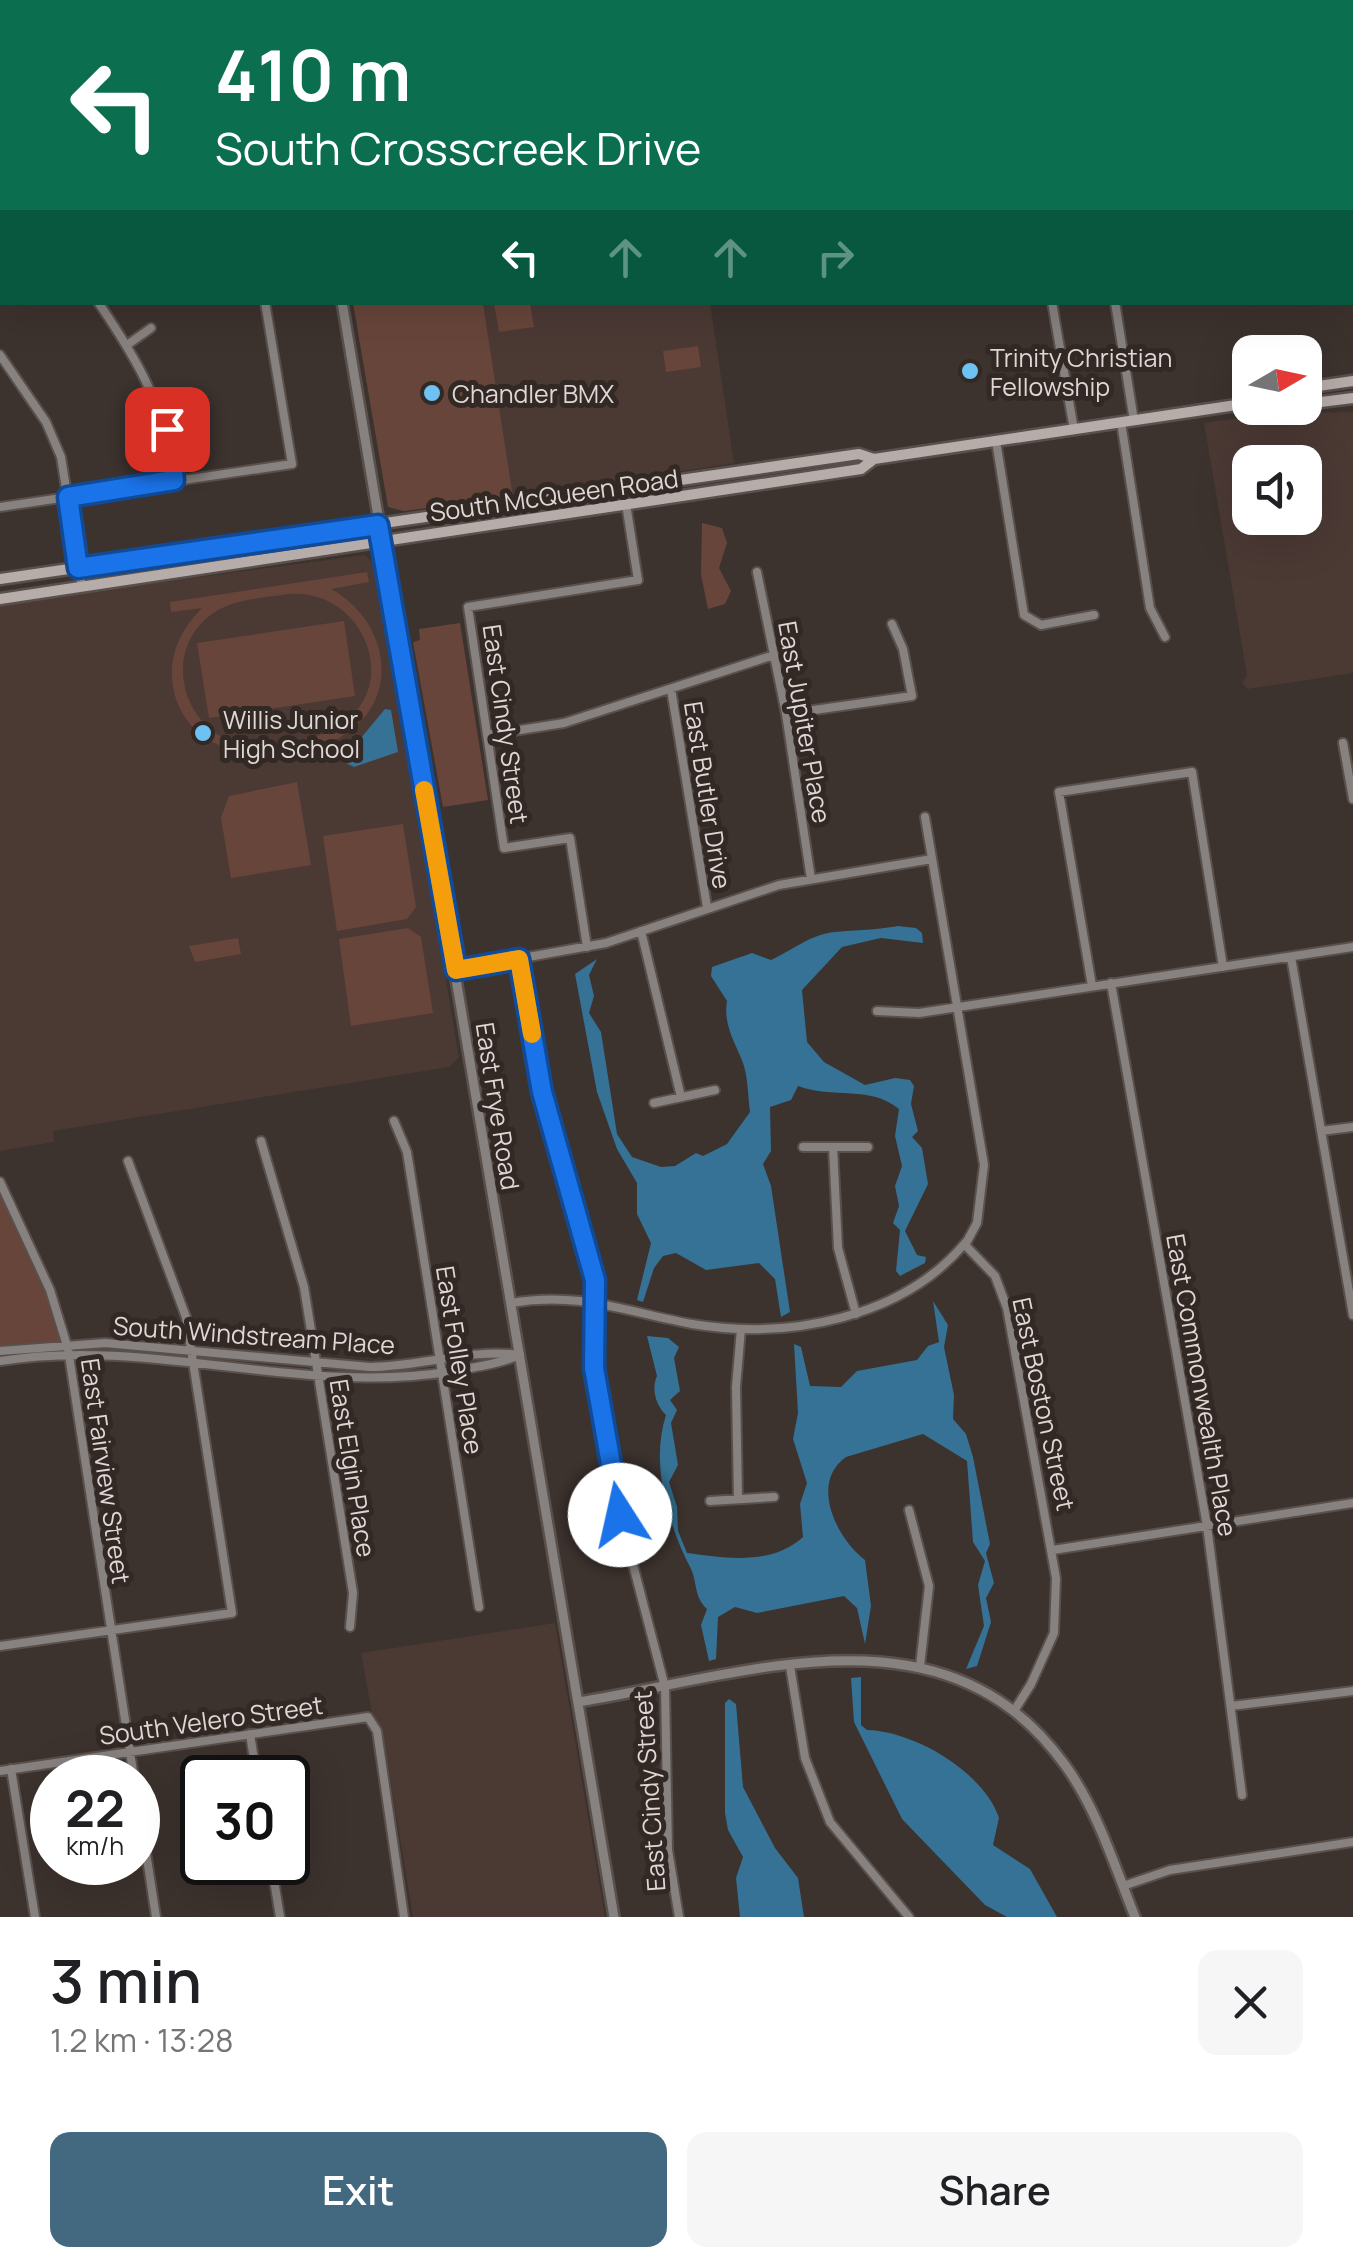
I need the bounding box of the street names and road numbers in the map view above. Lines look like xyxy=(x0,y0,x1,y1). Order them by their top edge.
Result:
street label: South McQueen Road xyxy=(427,460,681,530)
street label: East Jupiter Place xyxy=(770,618,840,826)
street label: East Cindy Street xyxy=(475,622,537,826)
street label: East Butler Drive xyxy=(676,699,740,891)
street label: East Frye Road xyxy=(467,1020,529,1192)
street label: East Commonwealth Place xyxy=(1158,1231,1246,1539)
street label: East Folley Place xyxy=(428,1263,492,1457)
street label: East Boston Street xyxy=(1004,1294,1084,1514)
street label: South Windstream Place xyxy=(112,1308,396,1362)
street label: East Fairview Street xyxy=(73,1356,139,1586)
street label: East Elgin Place xyxy=(322,1376,384,1560)
street label: South Velero Street xyxy=(97,1687,325,1753)
street label: East Cindy Street xyxy=(625,1689,673,1893)

